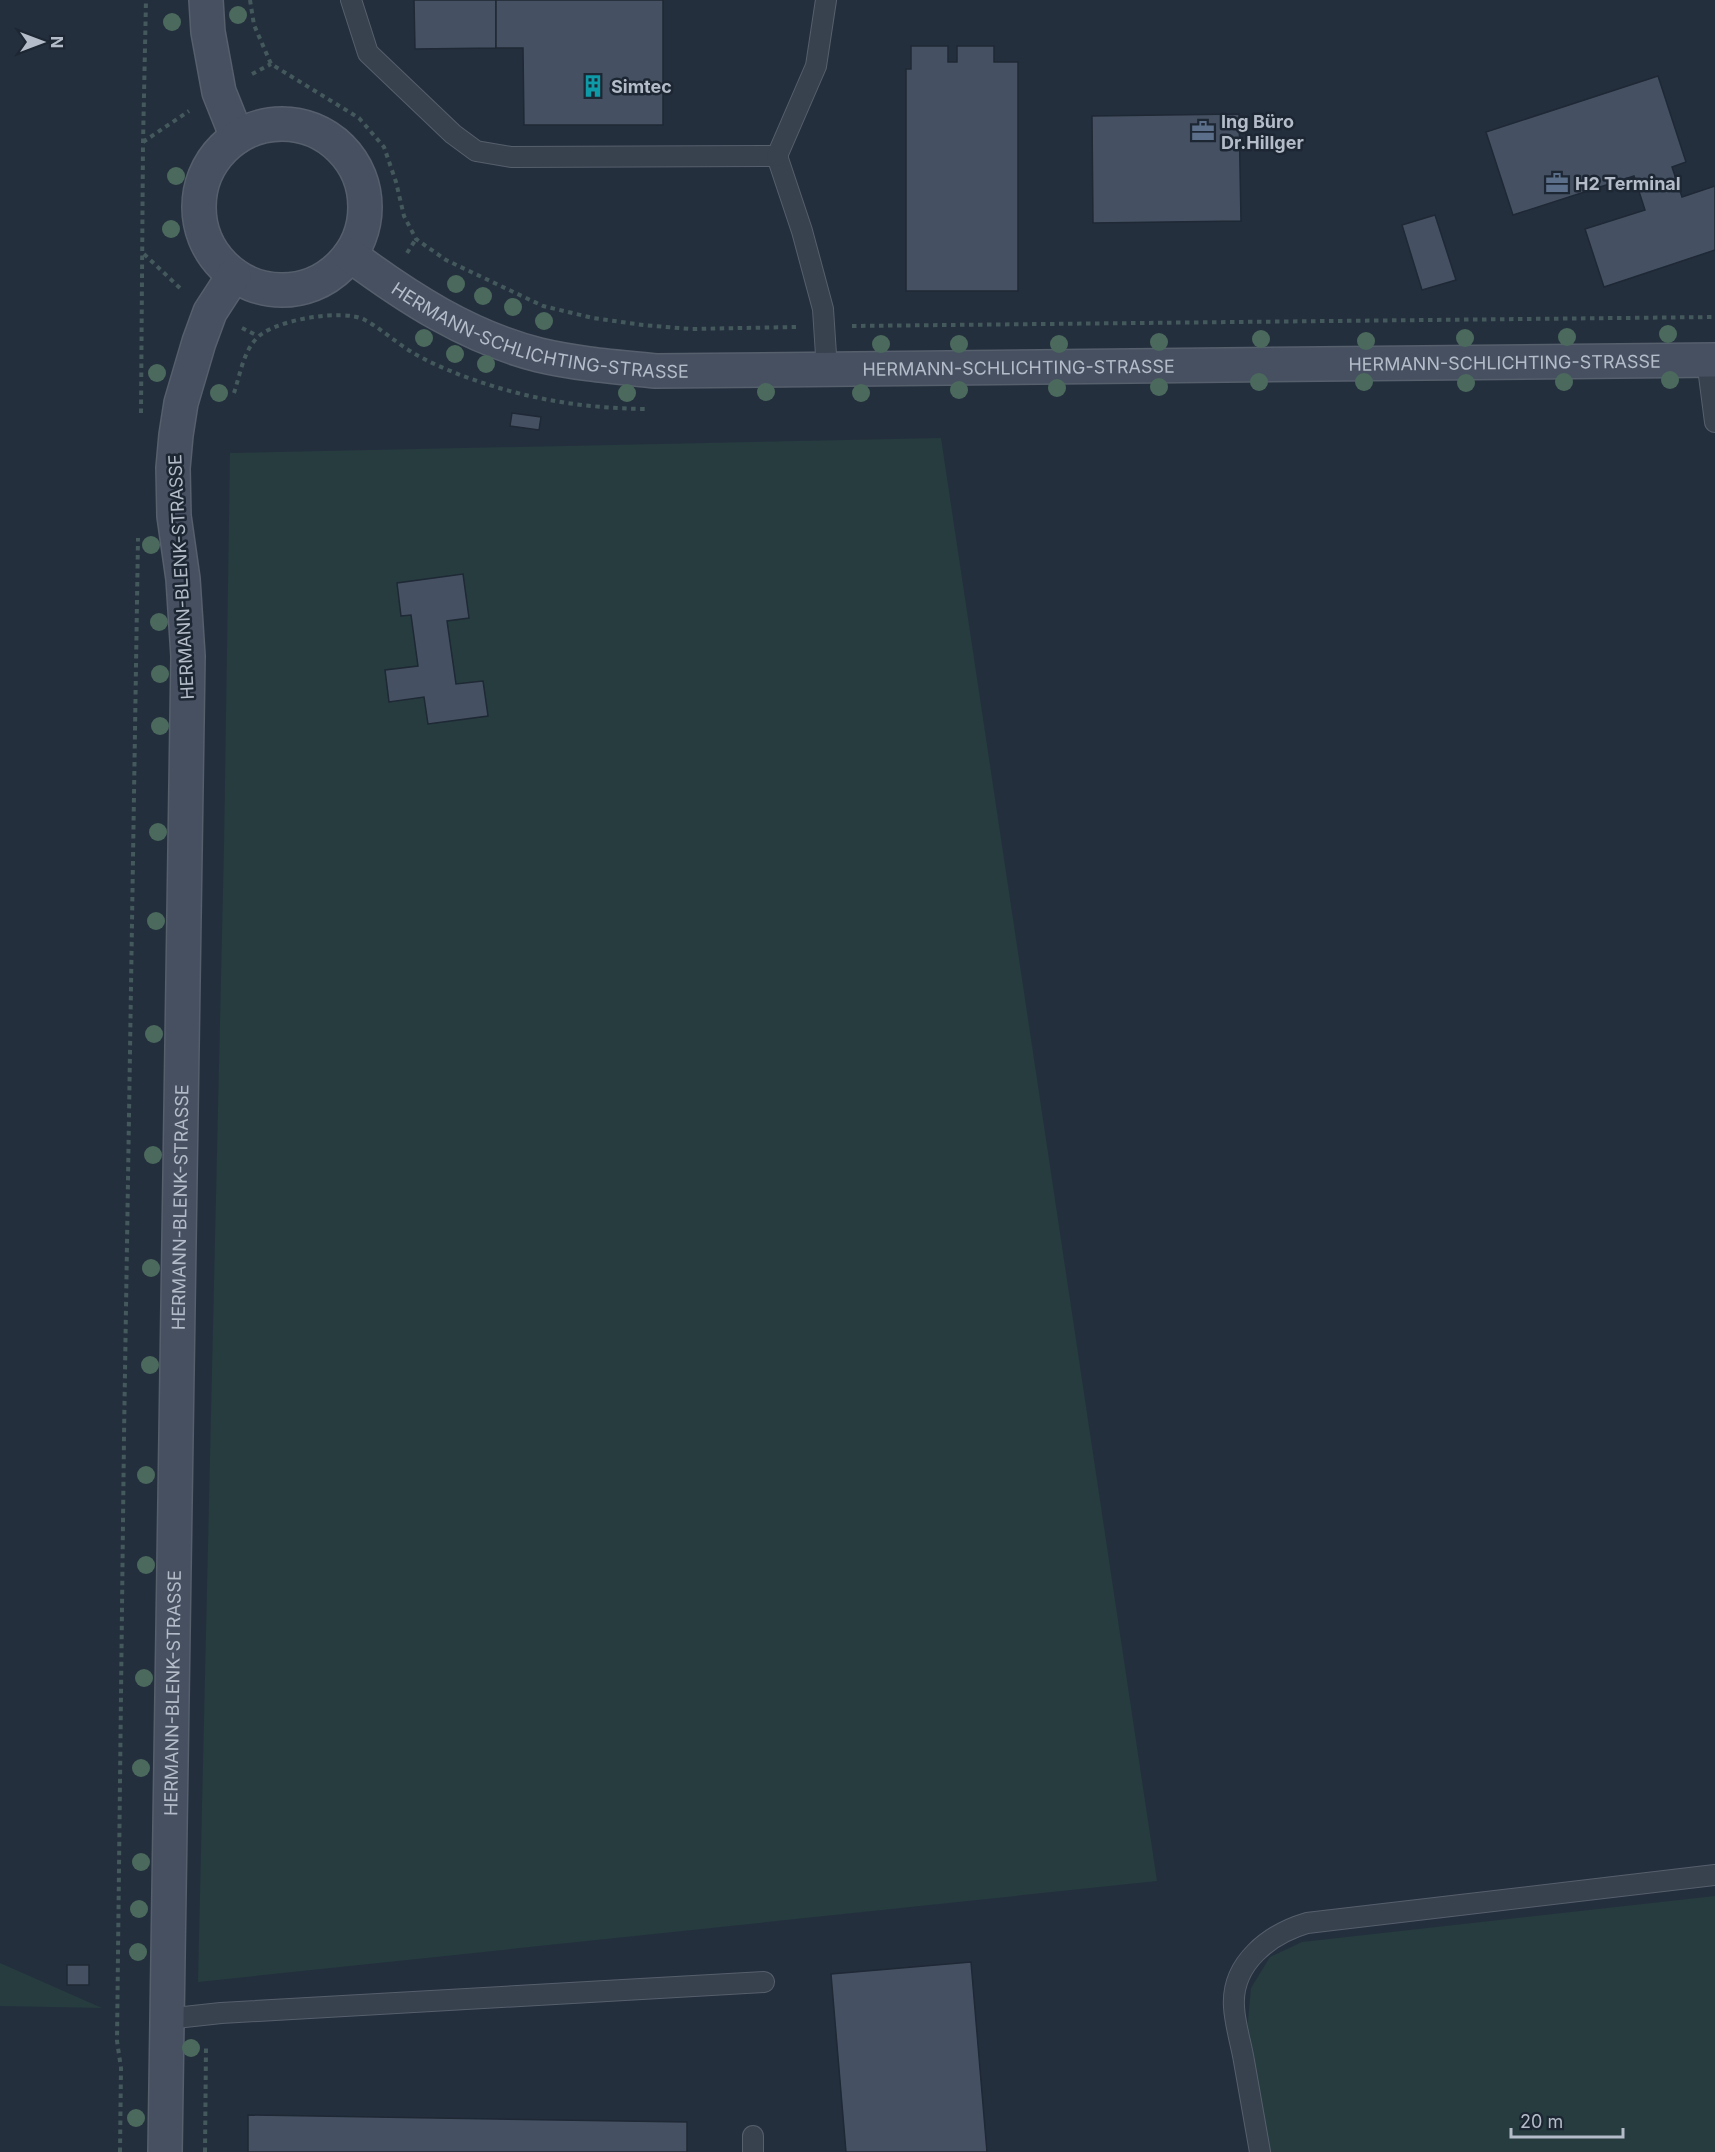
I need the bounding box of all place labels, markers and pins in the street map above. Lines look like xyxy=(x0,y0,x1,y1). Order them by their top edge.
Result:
building icon: Simtec xyxy=(580,73,606,99)
place label: Simtec xyxy=(611,76,672,97)
place label: Ing Büro Dr.Hillger xyxy=(1221,111,1304,153)
office icon: Ing Büro Dr.Hillger xyxy=(1190,118,1216,144)
office icon: H2 Terminal xyxy=(1544,170,1570,196)
place label: H2 Terminal xyxy=(1575,173,1681,194)

